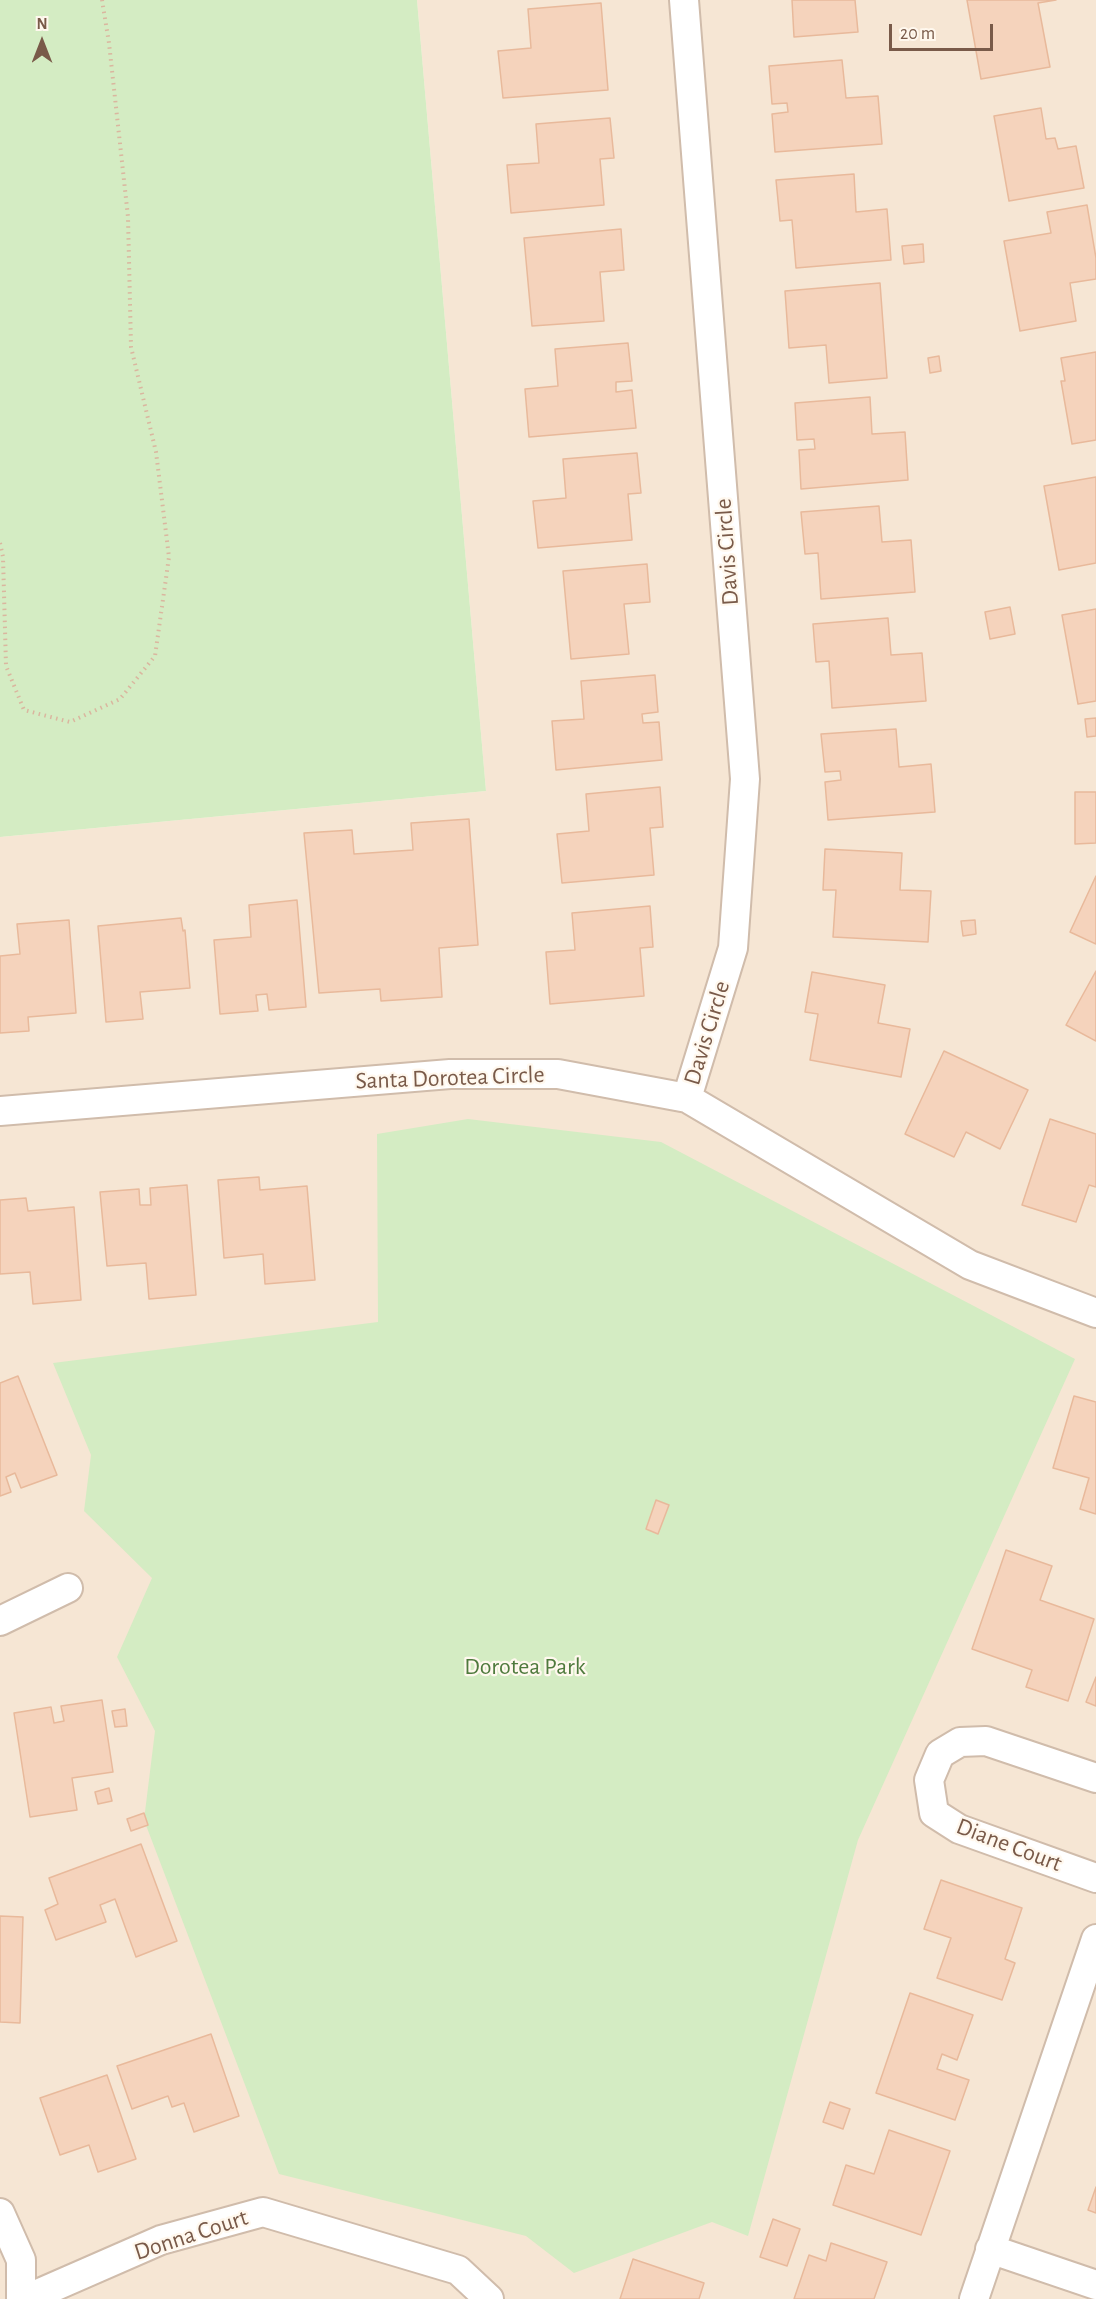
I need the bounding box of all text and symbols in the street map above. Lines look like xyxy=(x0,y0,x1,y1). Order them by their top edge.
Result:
north arrow xyxy=(12,12,72,72)
scale bar xyxy=(892,12,996,50)
text: N xyxy=(36,16,48,32)
text: 20 m xyxy=(900,25,935,43)
street label: Davis Circle xyxy=(709,497,745,607)
street label: Davis Circle xyxy=(678,977,736,1089)
street label: Santa Dorotea Circle xyxy=(355,1060,545,1096)
park label: Dorotea Park xyxy=(464,1653,586,1681)
street label: Diane Court xyxy=(952,1812,1066,1878)
street label: Donna Court xyxy=(131,2203,251,2267)

